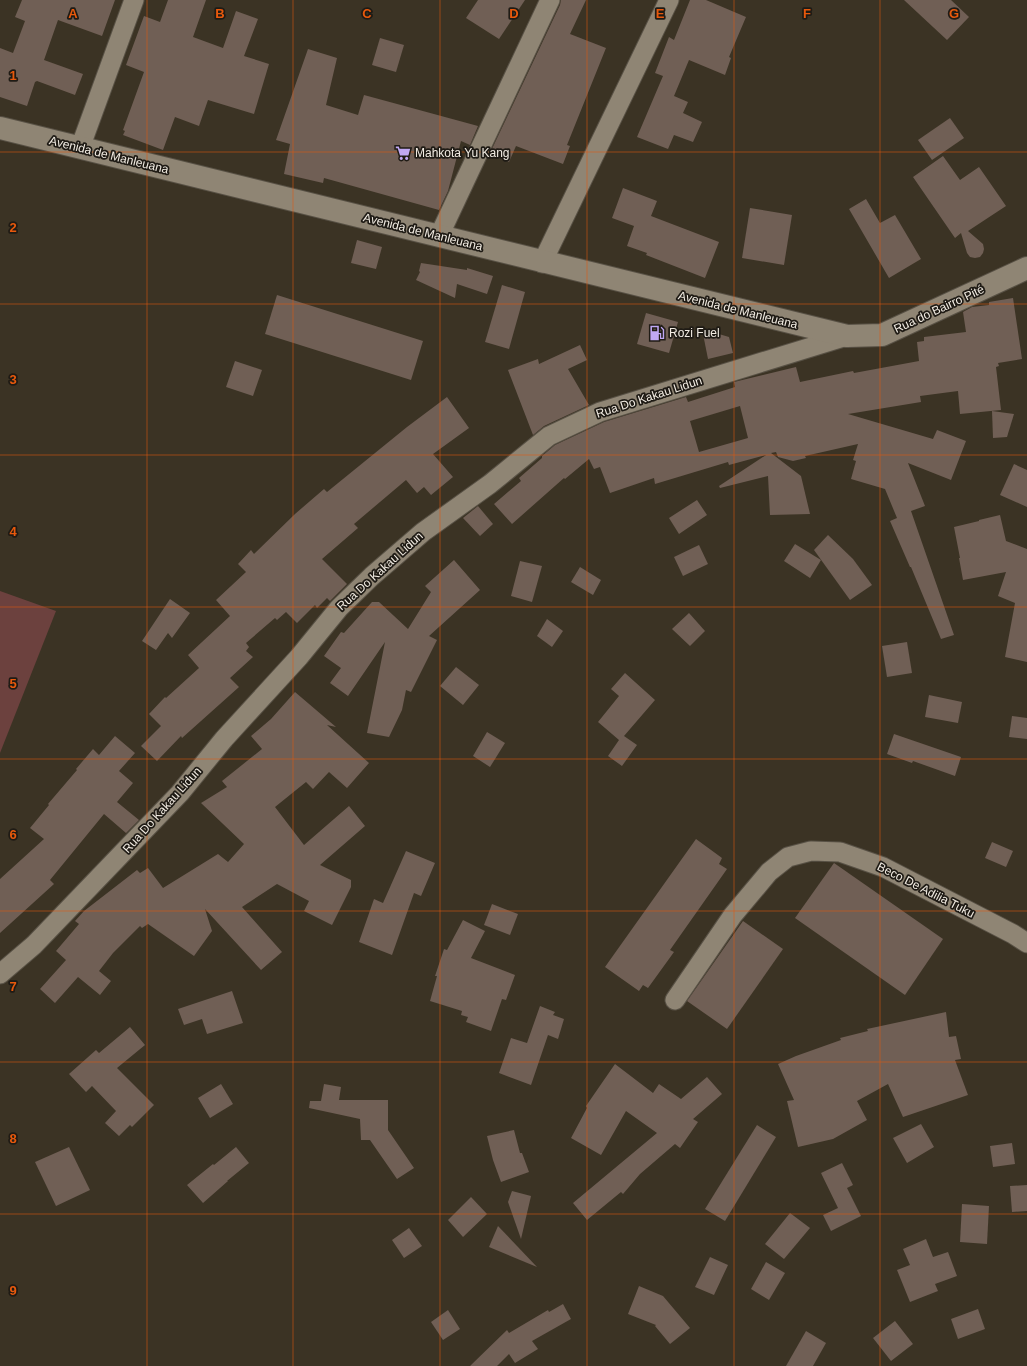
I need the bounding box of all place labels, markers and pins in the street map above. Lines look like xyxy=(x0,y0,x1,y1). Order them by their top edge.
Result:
supermarket icon: Mahkota Yu Kang xyxy=(394,144,412,162)
place label: Mahkota Yu Kang xyxy=(415,146,510,160)
fuel station icon: Rozi Fuel xyxy=(648,324,666,342)
place label: Rozi Fuel xyxy=(669,326,720,340)

